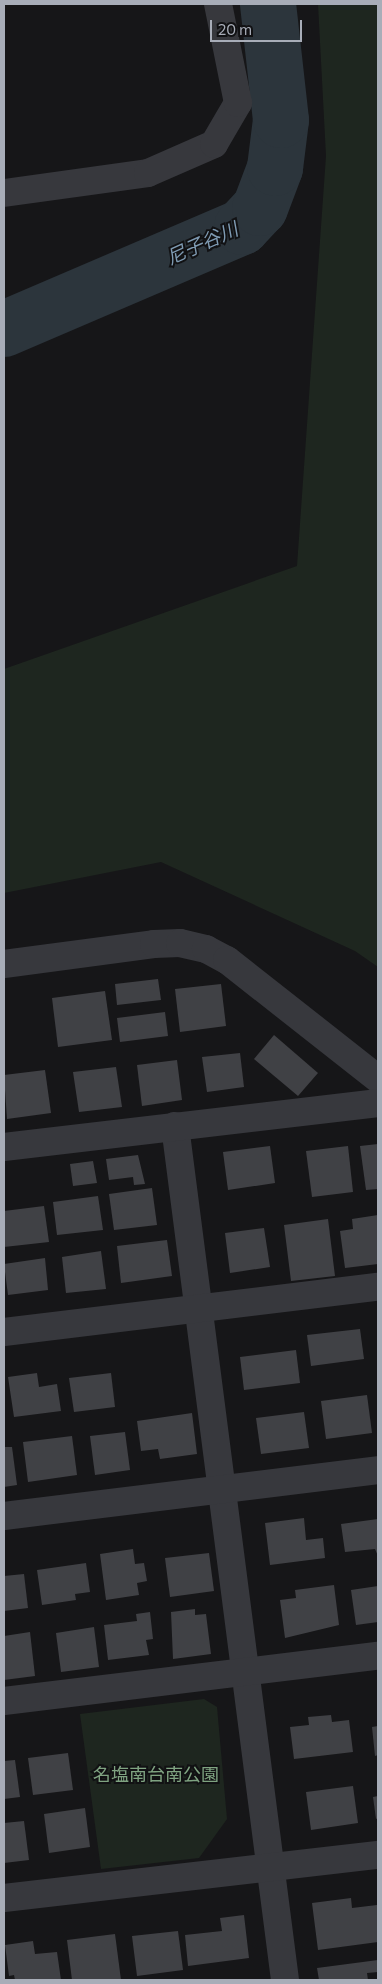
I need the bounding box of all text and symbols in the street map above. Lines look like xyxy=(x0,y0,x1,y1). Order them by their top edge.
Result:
scale bar xyxy=(212,10,304,42)
text: 20 m xyxy=(218,20,252,38)
water label: 尼子谷川 xyxy=(163,217,241,269)
park label: 名塩南台南公園 xyxy=(93,1763,219,1785)

